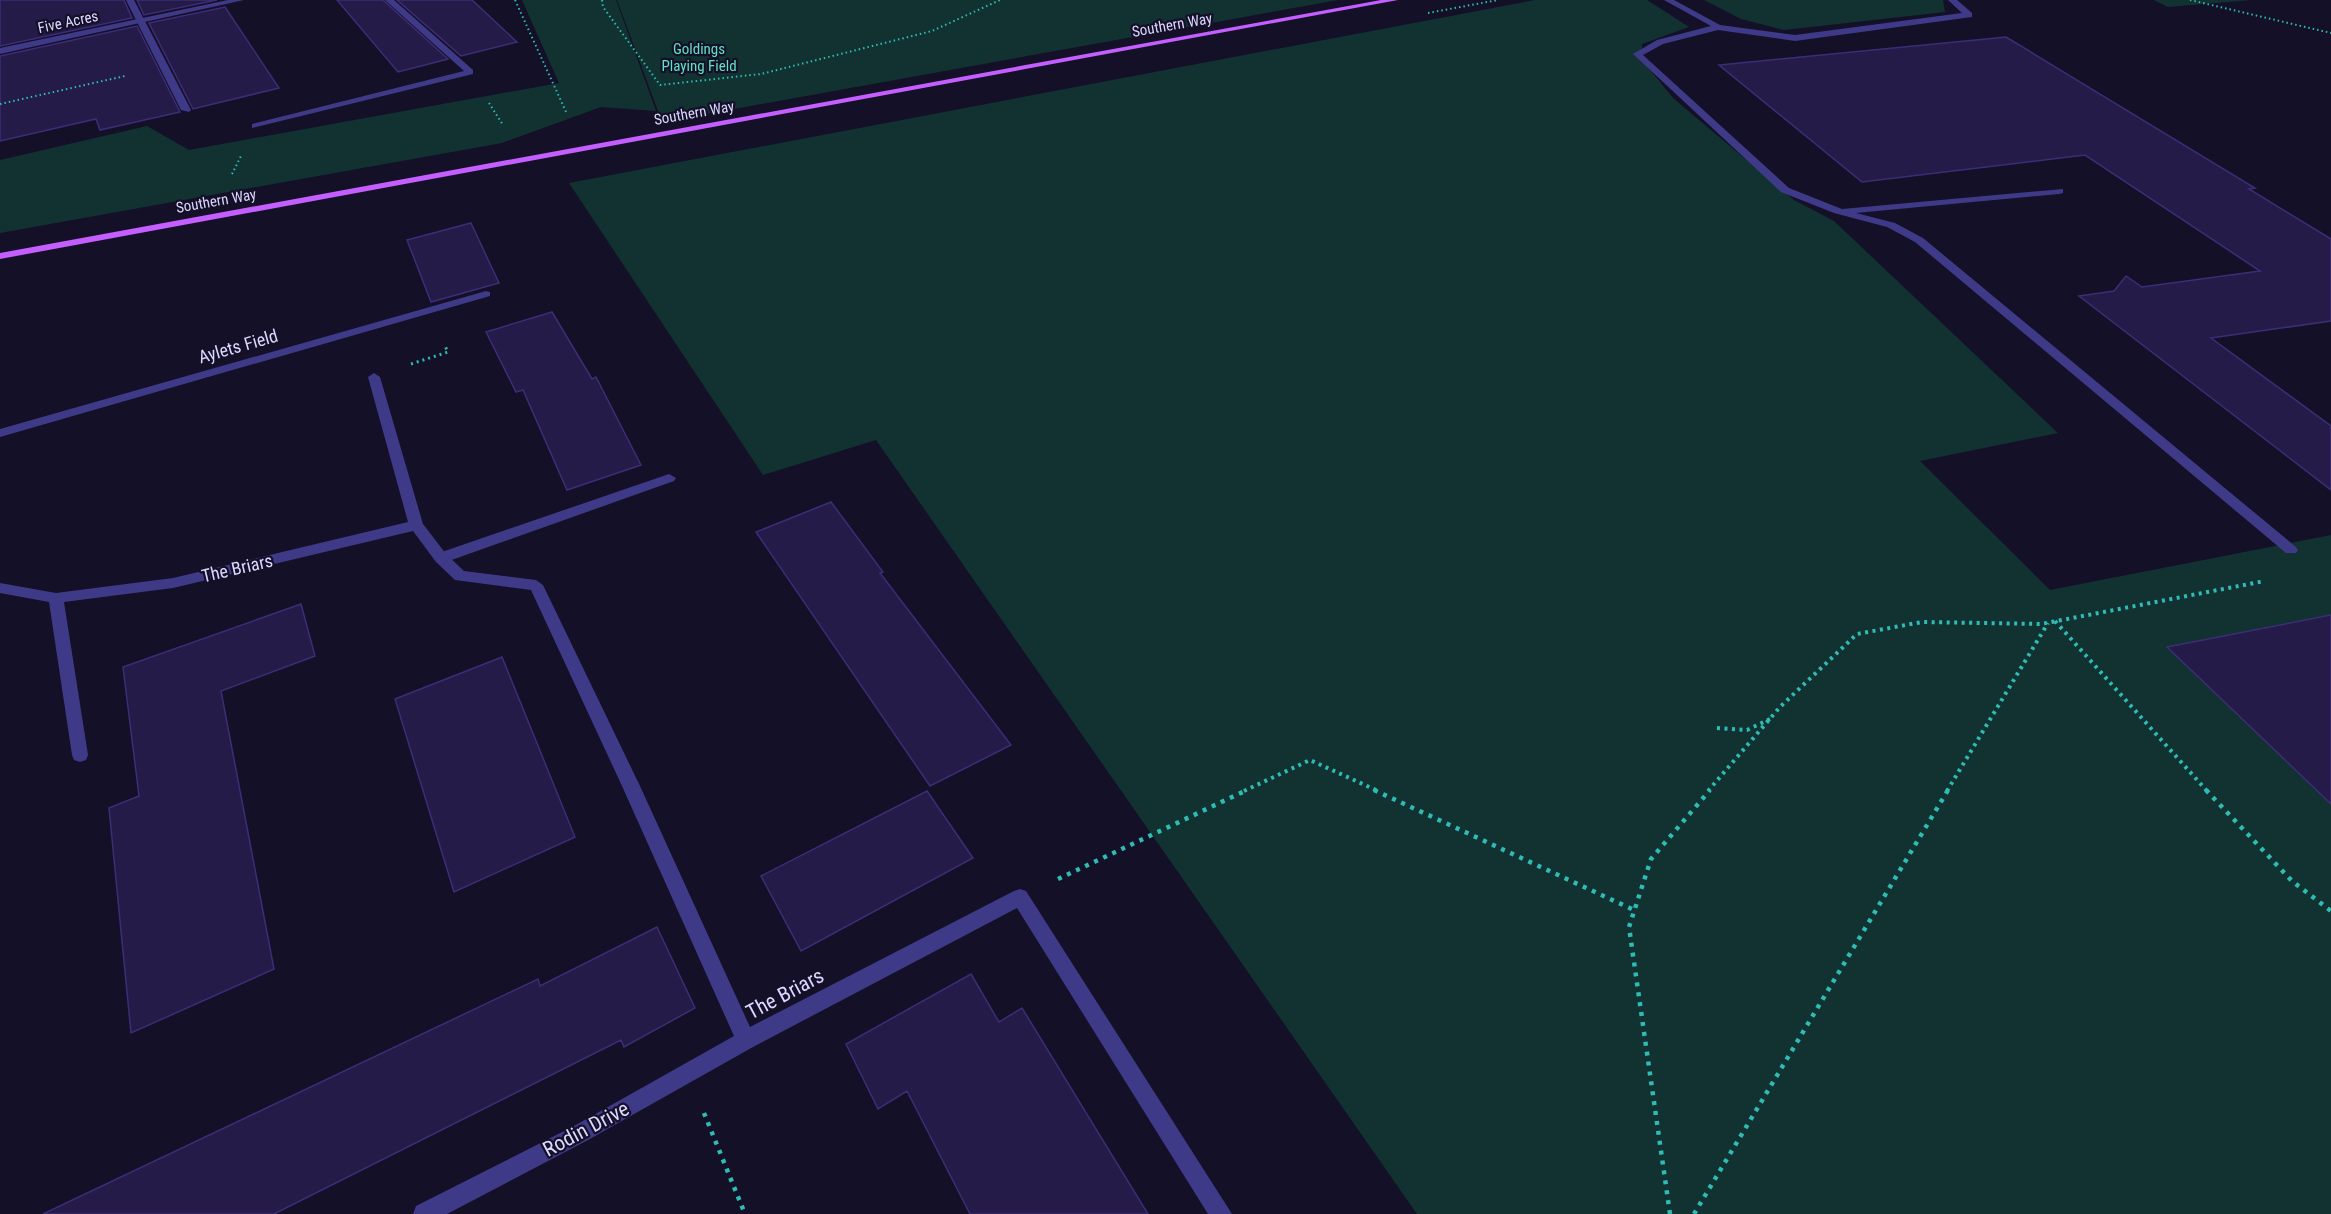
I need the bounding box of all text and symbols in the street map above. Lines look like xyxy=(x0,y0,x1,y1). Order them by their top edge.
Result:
street label: Five Acres xyxy=(36,7,100,37)
street label: Southern Way xyxy=(1131,9,1213,41)
park label: Goldings Playing Field xyxy=(661,40,737,75)
street label: Southern Way xyxy=(653,97,735,129)
street label: Southern Way xyxy=(175,185,257,217)
street label: Aylets Field xyxy=(196,325,280,367)
street label: The Briars xyxy=(199,550,275,586)
street label: The Briars xyxy=(742,964,828,1024)
street label: Rodin Drive xyxy=(539,1096,633,1162)

